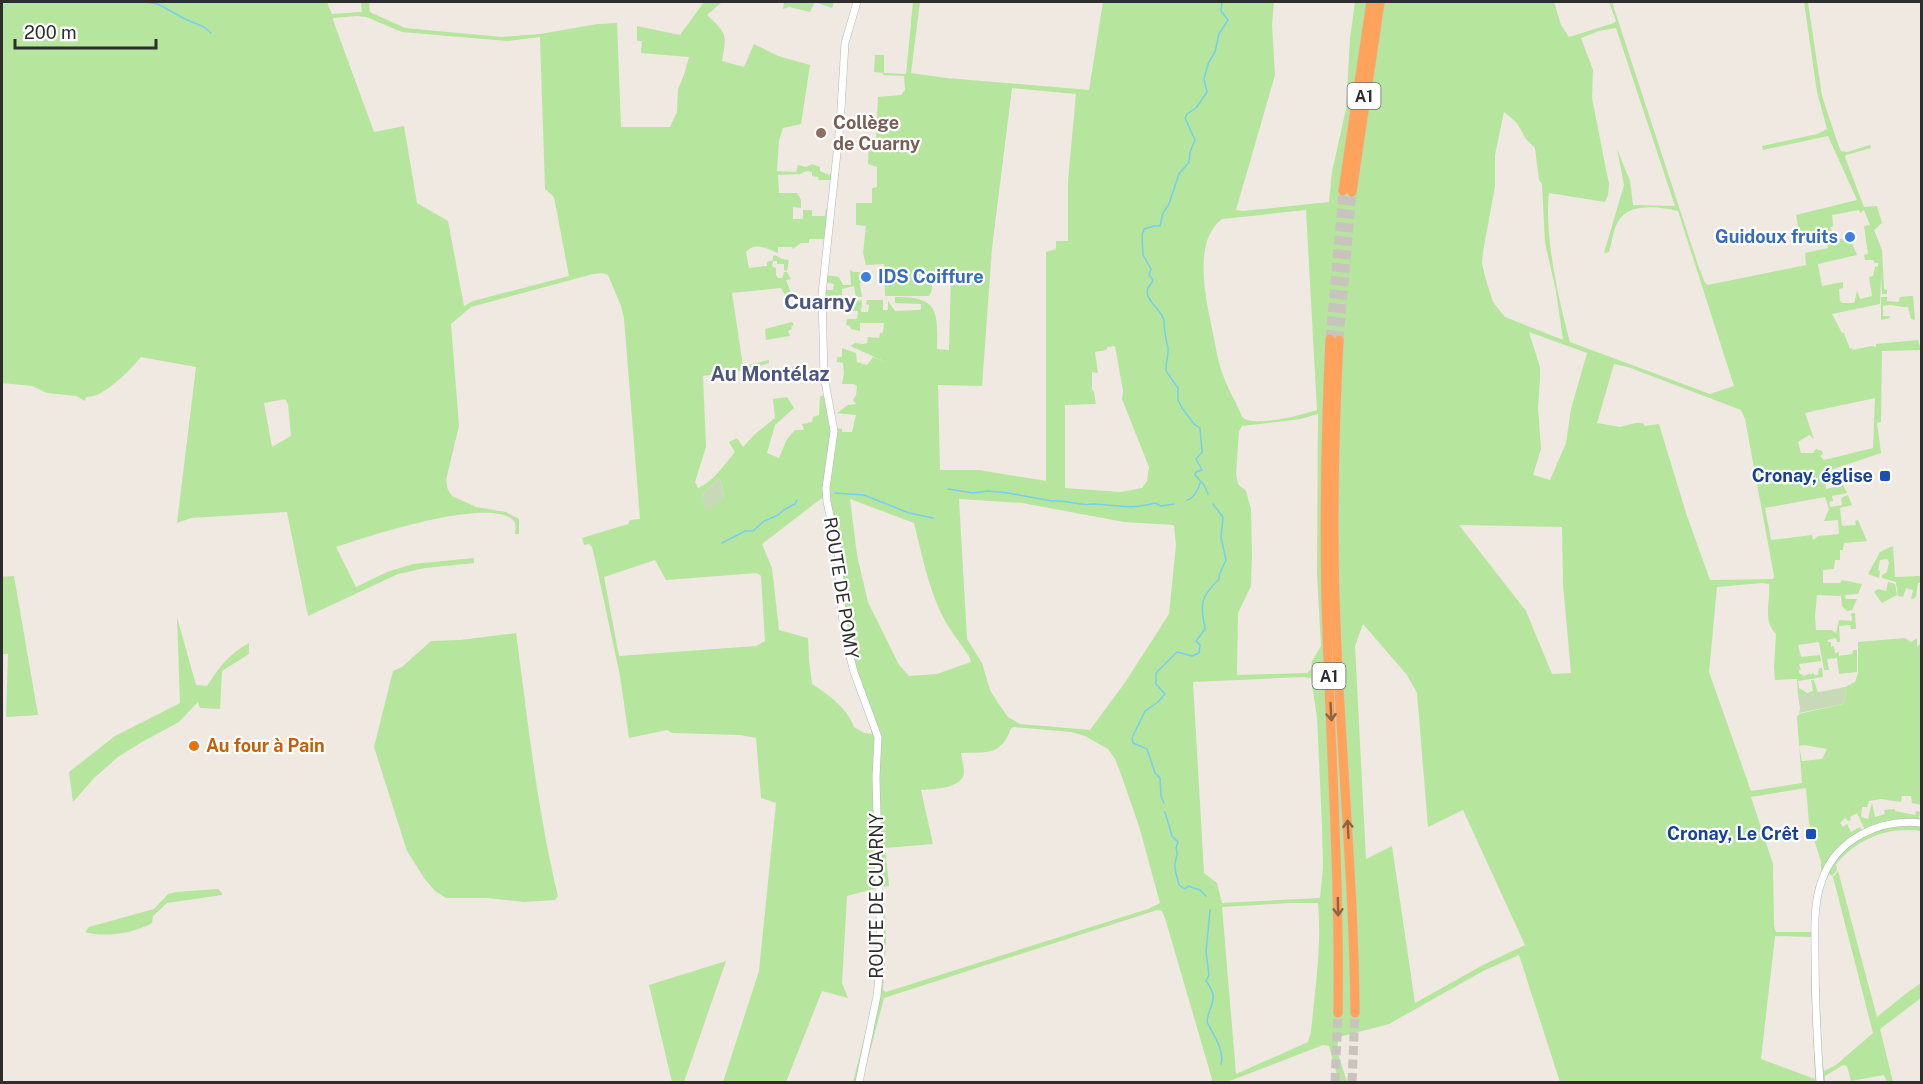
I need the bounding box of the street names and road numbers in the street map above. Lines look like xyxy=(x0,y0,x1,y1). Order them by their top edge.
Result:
road number: A1 xyxy=(1348,83,1380,109)
street label: ROUTE DE POMY xyxy=(820,515,863,660)
road number: A1 xyxy=(1312,663,1346,689)
street label: ROUTE DE CUARNY xyxy=(866,813,887,979)

